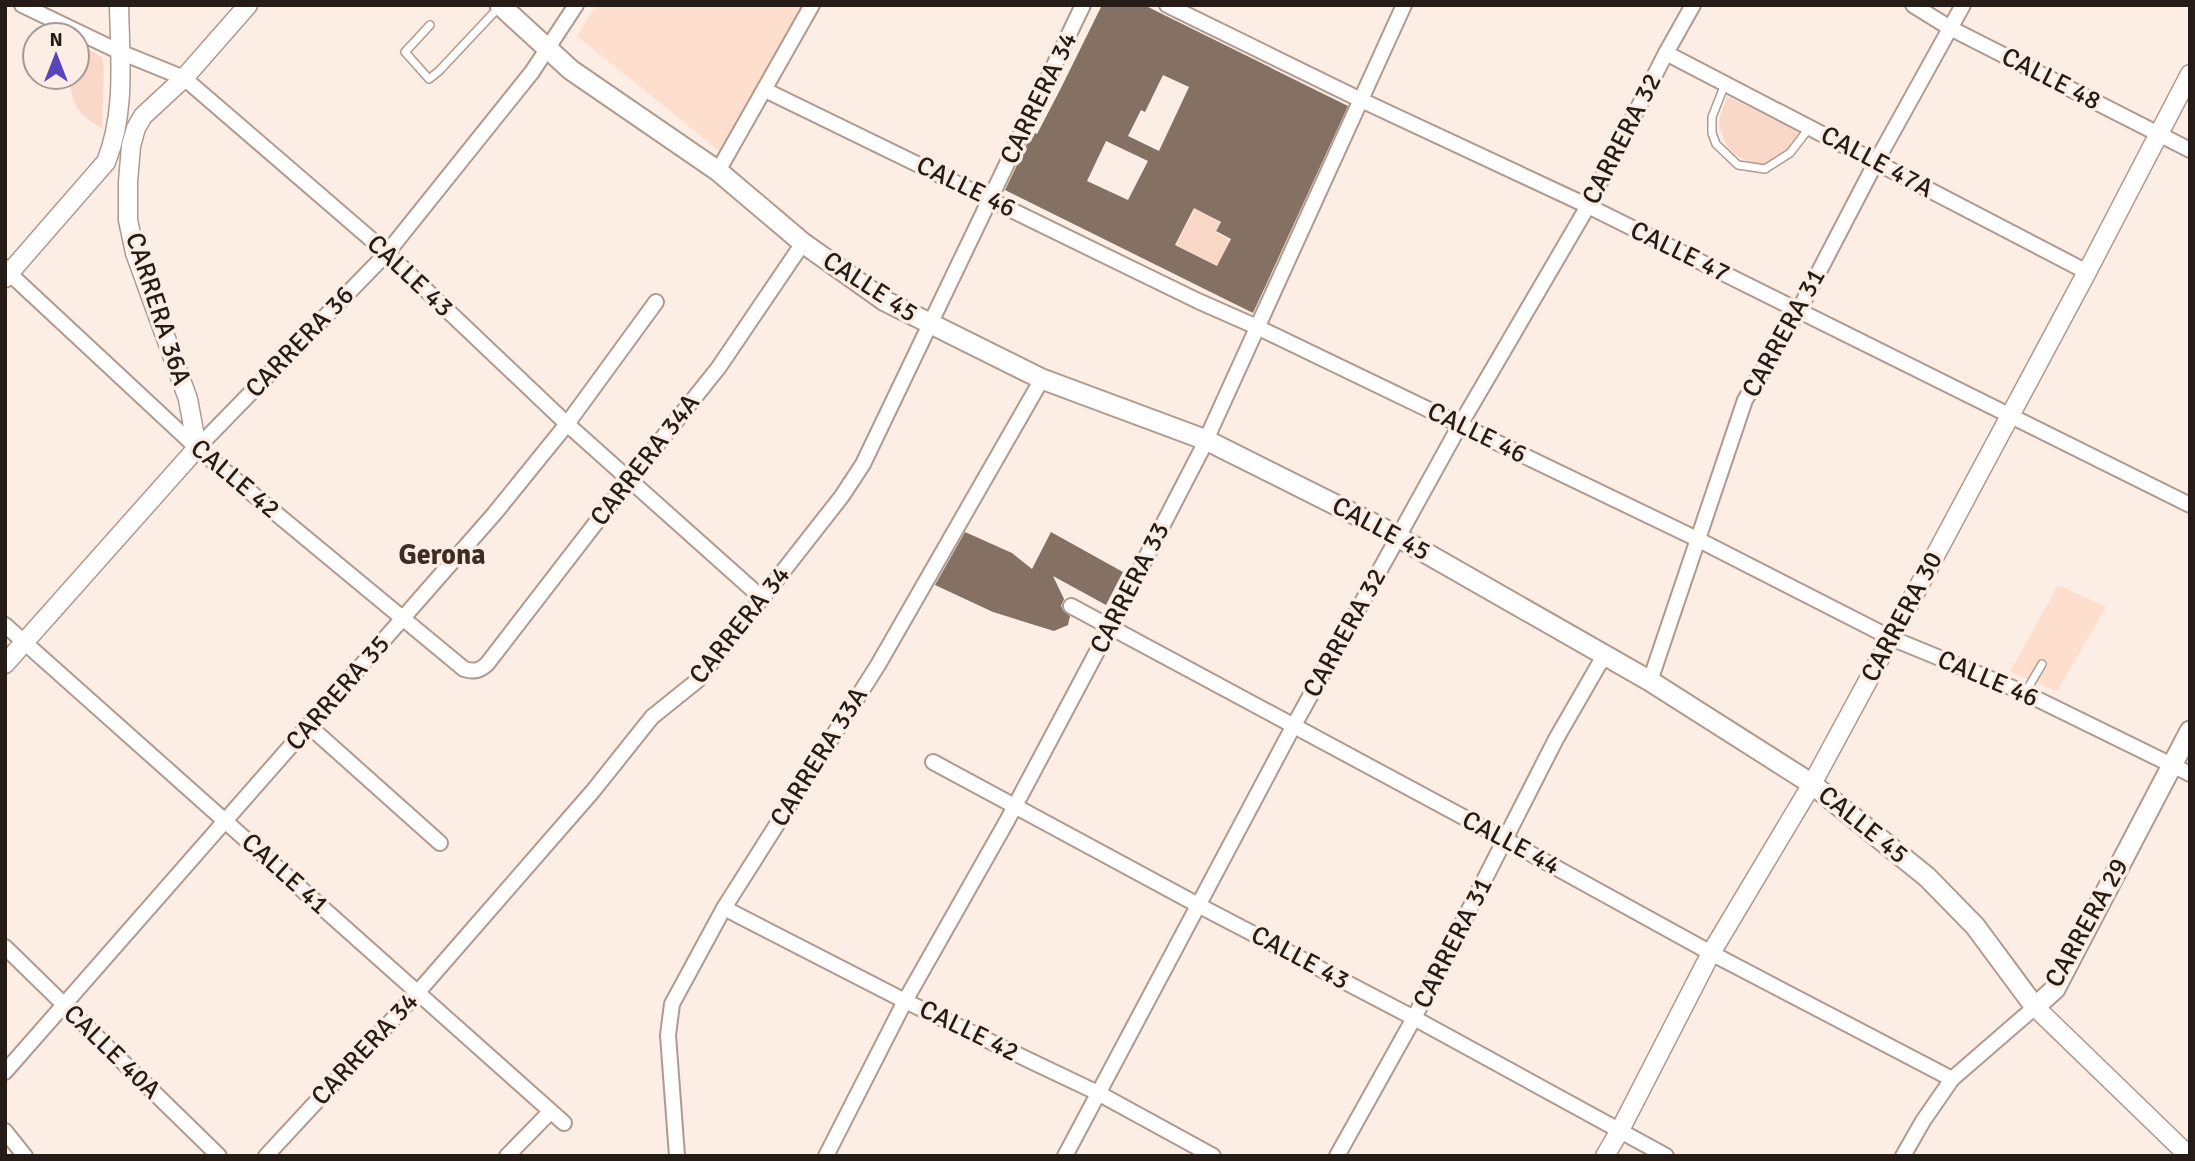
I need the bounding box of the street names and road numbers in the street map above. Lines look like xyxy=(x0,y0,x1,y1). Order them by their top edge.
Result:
street label: CARRERA 34 xyxy=(993,27,1085,169)
street label: CALLE 48 xyxy=(1996,41,2106,117)
street label: CARRERA 32 xyxy=(1575,68,1669,210)
street label: CALLE 47A xyxy=(1815,119,1939,205)
street label: CALLE 46 xyxy=(911,149,1021,225)
street label: CALLE 47 xyxy=(1625,214,1735,290)
street label: CALLE 43 xyxy=(360,228,460,324)
street label: CARRERA 36A xyxy=(118,229,198,390)
street label: CALLE 45 xyxy=(817,245,923,329)
street label: CARRERA 31 xyxy=(1735,263,1833,403)
street label: CARRERA 36 xyxy=(239,280,361,404)
street label: CARRERA 34A xyxy=(584,388,707,532)
street label: CALLE 46 xyxy=(1422,395,1532,471)
street label: CALLE 42 xyxy=(184,432,286,526)
street label: CALLE 45 xyxy=(1326,490,1436,568)
street label: CARRERA 33 xyxy=(1083,517,1177,659)
street label: CARRERA 30 xyxy=(1854,546,1950,688)
street label: CARRERA 34 xyxy=(683,559,797,691)
street label: CARRERA 32 xyxy=(1296,563,1394,703)
street label: CARRERA 35 xyxy=(279,629,397,757)
street label: CALLE 46 xyxy=(1933,643,2043,715)
street label: CARRERA 33A xyxy=(763,681,875,833)
street label: CALLE 45 xyxy=(1811,779,1915,871)
street label: CALLE 44 xyxy=(1456,804,1566,882)
street label: CALLE 41 xyxy=(235,826,335,922)
street label: CARRERA 29 xyxy=(2038,853,2136,993)
street label: CARRERA 31 xyxy=(1406,872,1500,1014)
street label: CALLE 43 xyxy=(1245,919,1355,997)
street label: CARRERA 34 xyxy=(305,986,425,1112)
street label: CALLE 42 xyxy=(914,993,1024,1069)
street label: CALLE 40A xyxy=(57,998,167,1106)

